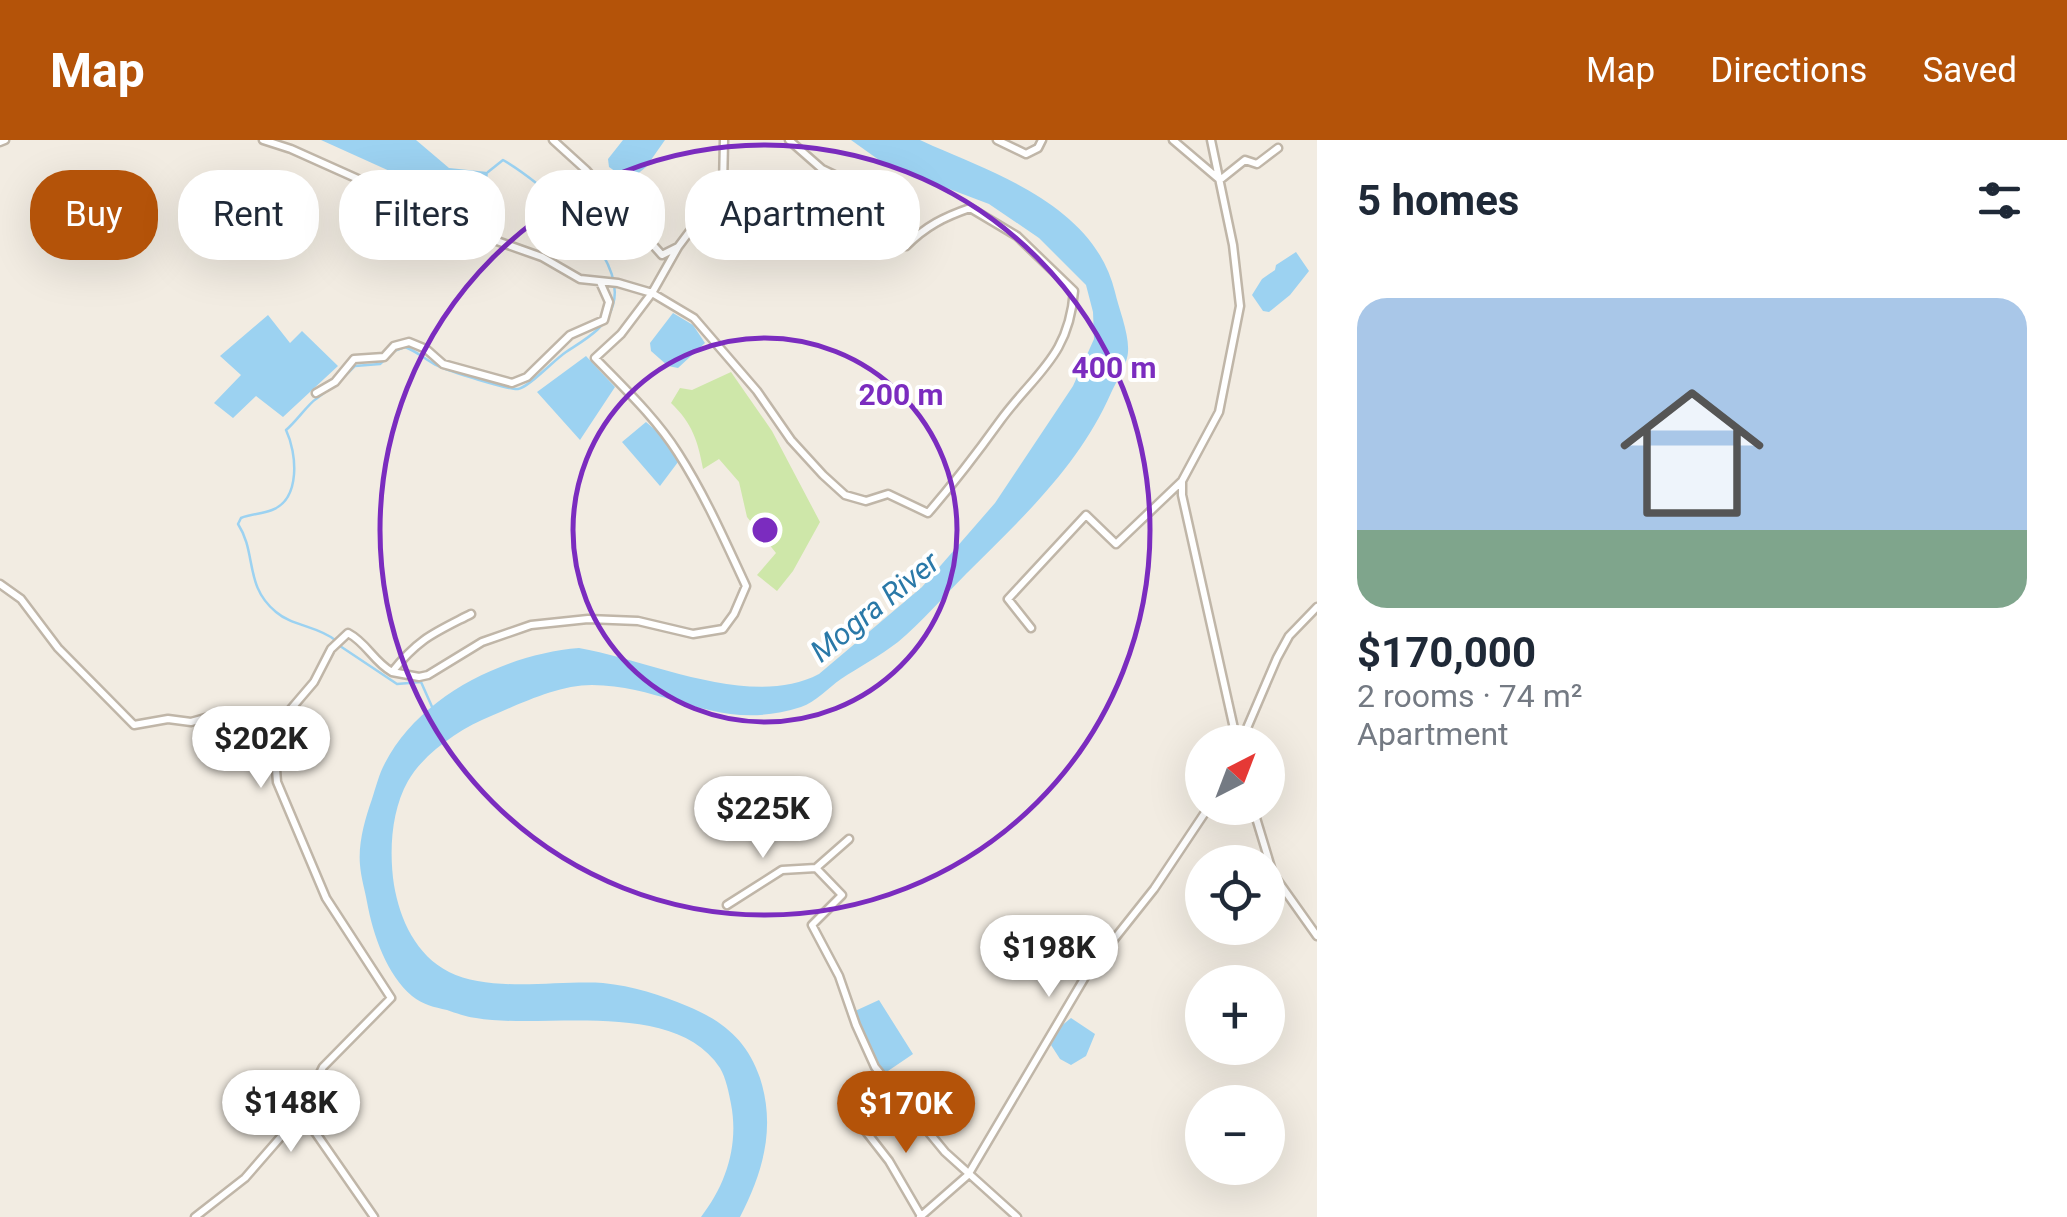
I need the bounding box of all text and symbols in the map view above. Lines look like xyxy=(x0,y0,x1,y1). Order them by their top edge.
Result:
text: Map xyxy=(50,42,145,99)
text: Map xyxy=(1586,50,1655,91)
text: Directions xyxy=(1710,50,1867,91)
text: Saved xyxy=(1922,50,2017,91)
chip: Buy xyxy=(30,170,158,260)
chip: Rent xyxy=(178,170,319,260)
chip: Filters xyxy=(339,170,505,260)
chip: New xyxy=(525,170,665,260)
chip: Apartment xyxy=(685,170,920,260)
icon: filters xyxy=(1972,173,2027,228)
text: 5 homes xyxy=(1357,176,1519,225)
text: 400 m xyxy=(1071,350,1157,385)
icon: home xyxy=(1602,363,1782,543)
text: 200 m xyxy=(858,377,944,412)
centre of rings xyxy=(747,512,783,548)
water label: Mogra River xyxy=(803,544,947,669)
text: $170,000 xyxy=(1357,628,1536,677)
text: 2 rooms · 74 m² xyxy=(1357,677,1582,715)
pin: $202K xyxy=(191,706,331,791)
text: Apartment xyxy=(1357,715,1509,753)
text: $202K xyxy=(214,719,308,757)
north arrow xyxy=(1185,725,1285,825)
map controls xyxy=(1185,725,1285,1185)
pin: $225K xyxy=(693,776,833,861)
text: $225K xyxy=(716,789,810,827)
button: locate xyxy=(1185,845,1285,945)
pin: $198K xyxy=(979,915,1119,1000)
text: $198K xyxy=(1002,928,1096,966)
button: + xyxy=(1185,965,1285,1065)
pin: $148K xyxy=(221,1070,361,1155)
pin: $170K xyxy=(836,1071,976,1156)
text: $148K xyxy=(244,1083,338,1121)
text: $170K xyxy=(859,1084,953,1122)
button: − xyxy=(1185,1085,1285,1185)

